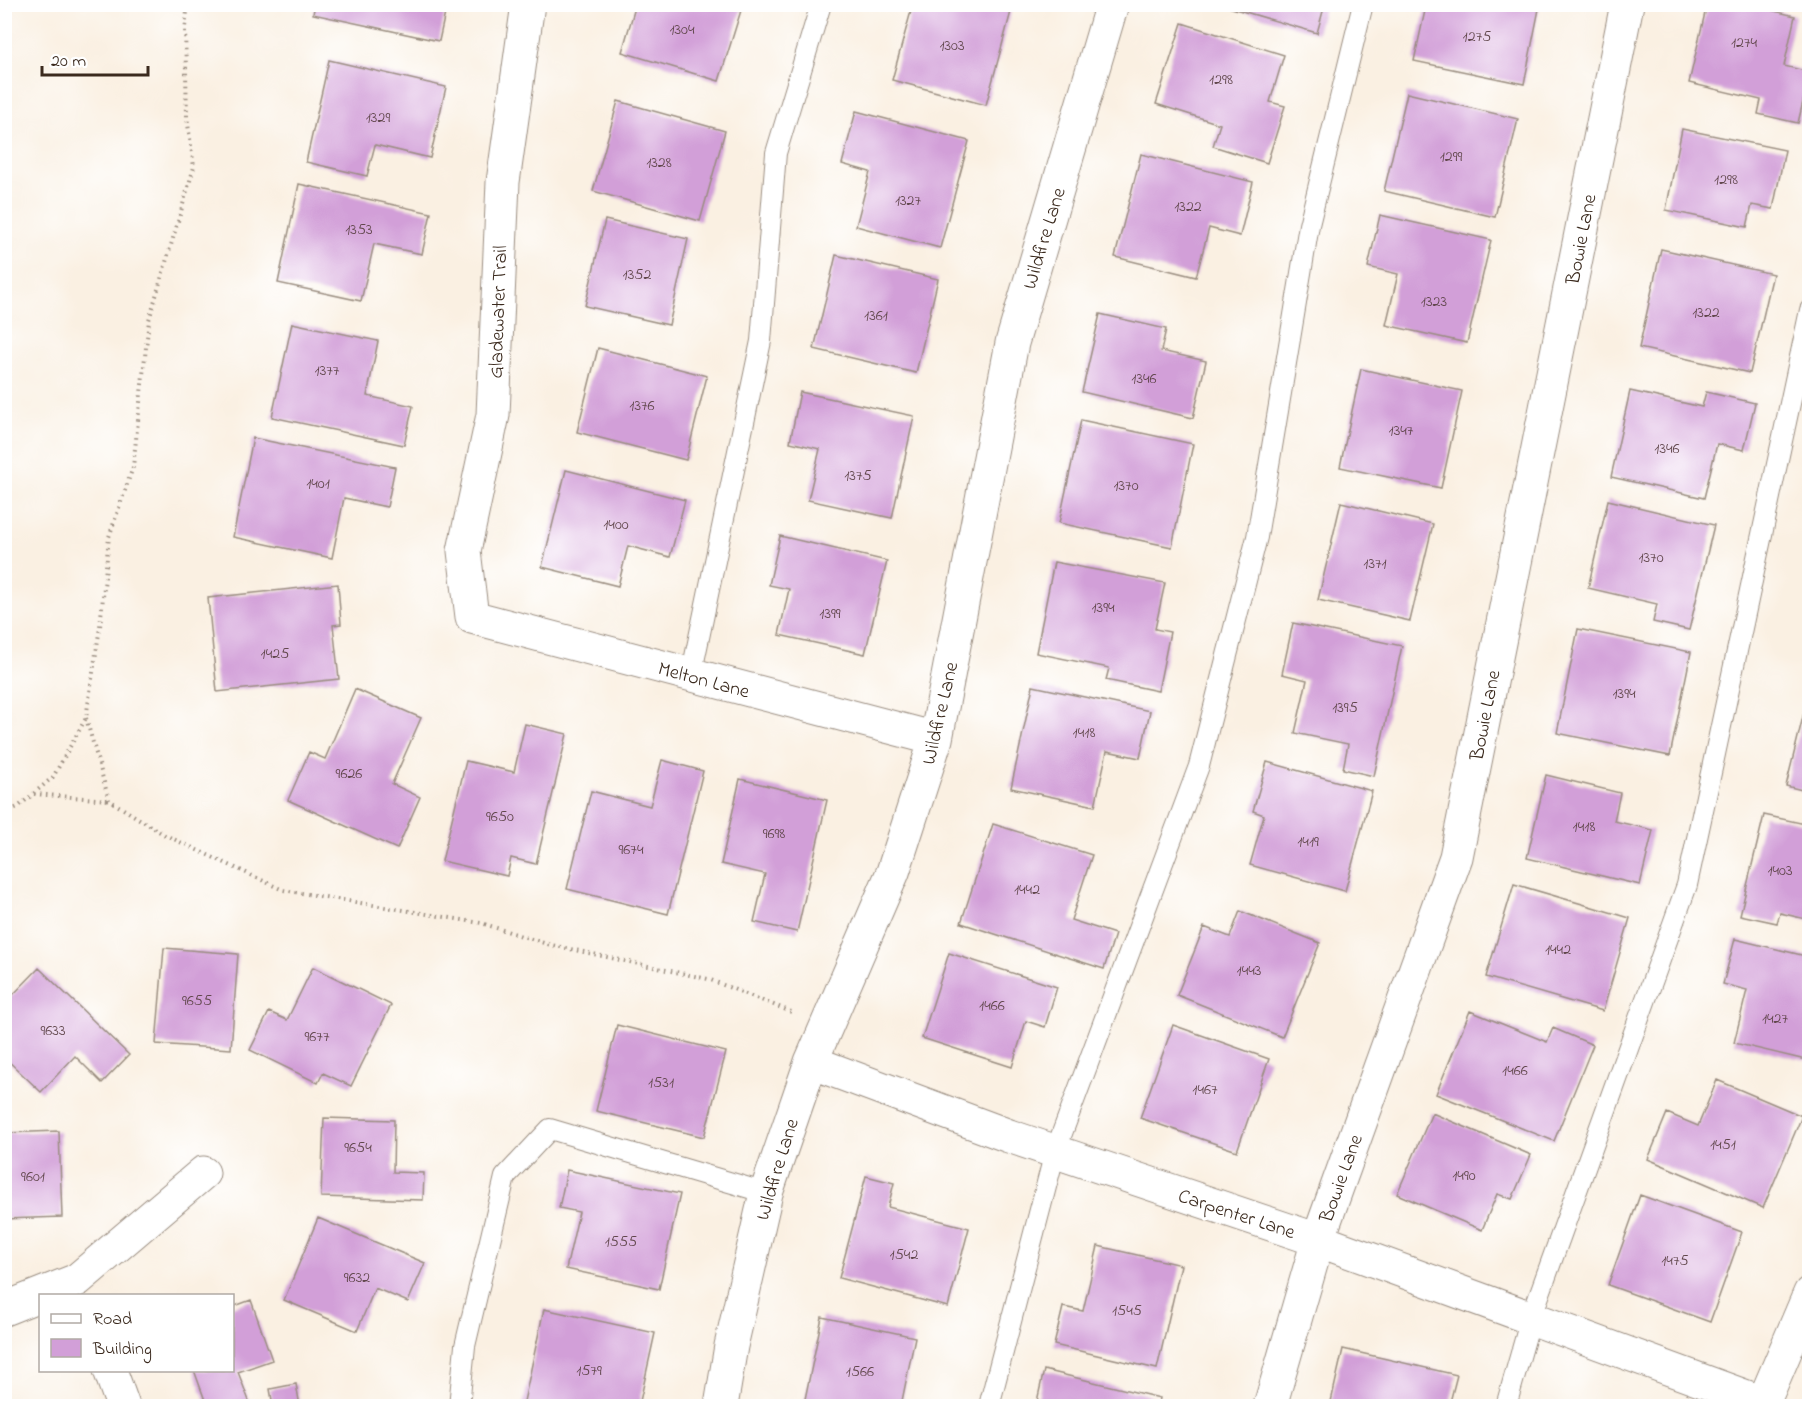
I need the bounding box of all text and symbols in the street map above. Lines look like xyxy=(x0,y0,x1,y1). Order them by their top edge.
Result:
house number: 1304 xyxy=(669,18,695,42)
house number: 1275 xyxy=(1463,25,1491,49)
house number: 1274 xyxy=(1731,31,1758,55)
house number: 1303 xyxy=(939,34,965,58)
scale bar xyxy=(42,39,148,77)
text: 20 m xyxy=(51,49,86,75)
house number: 1298 xyxy=(1209,68,1233,92)
house number: 1329 xyxy=(366,106,390,130)
house number: 1299 xyxy=(1440,145,1463,169)
house number: 1328 xyxy=(646,151,672,175)
house number: 1298 xyxy=(1714,168,1738,192)
street label: Wildfire Lane xyxy=(1016,184,1075,293)
house number: 1327 xyxy=(895,189,922,213)
street label: Bowie Lane xyxy=(1559,192,1605,288)
house number: 1322 xyxy=(1174,195,1202,219)
house number: 1353 xyxy=(345,218,373,242)
street label: Gladewater Trail xyxy=(483,245,516,379)
house number: 1352 xyxy=(623,263,651,287)
house number: 1323 xyxy=(1421,290,1447,314)
house number: 1322 xyxy=(1692,301,1720,325)
house number: 1361 xyxy=(864,304,888,328)
house number: 1377 xyxy=(315,359,340,383)
house number: 1346 xyxy=(1131,367,1157,391)
house number: 1376 xyxy=(629,394,655,418)
house number: 1347 xyxy=(1389,419,1414,443)
house number: 1346 xyxy=(1654,437,1680,461)
house number: 1375 xyxy=(844,464,872,488)
house number: 1401 xyxy=(306,472,330,496)
house number: 1370 xyxy=(1113,474,1139,498)
house number: 1400 xyxy=(603,513,629,537)
house number: 1370 xyxy=(1638,546,1664,570)
house number: 1371 xyxy=(1363,552,1387,576)
house number: 1394 xyxy=(1091,596,1115,620)
house number: 1399 xyxy=(819,602,841,626)
house number: 1425 xyxy=(261,642,289,666)
street label: Melton Lane xyxy=(654,655,752,708)
street label: Wildfire Lane xyxy=(916,659,967,768)
street label: Bowie Lane xyxy=(1463,668,1509,764)
house number: 1394 xyxy=(1612,682,1636,706)
house number: 1395 xyxy=(1332,696,1358,720)
house number: 1418 xyxy=(1073,721,1095,745)
house number: 9626 xyxy=(336,762,362,786)
house number: 9650 xyxy=(486,805,514,829)
house number: 1418 xyxy=(1573,815,1595,839)
house number: 9698 xyxy=(763,822,785,846)
house number: 1419 xyxy=(1297,830,1319,854)
house number: 9674 xyxy=(618,838,644,862)
house number: 1403 xyxy=(1767,859,1793,883)
house number: 1442 xyxy=(1014,878,1040,902)
house number: 1442 xyxy=(1545,938,1571,962)
house number: 1443 xyxy=(1237,959,1261,983)
house number: 9655 xyxy=(182,989,212,1013)
house number: 1466 xyxy=(979,994,1005,1018)
house number: 1427 xyxy=(1762,1007,1789,1031)
house number: 9633 xyxy=(40,1019,66,1043)
house number: 9677 xyxy=(304,1025,330,1049)
house number: 1466 xyxy=(1502,1059,1528,1083)
house number: 1531 xyxy=(648,1071,674,1095)
house number: 1467 xyxy=(1192,1078,1218,1102)
street label: Wildfire Lane xyxy=(749,1115,808,1224)
street label: Bowie Lane xyxy=(1313,1131,1372,1228)
house number: 1451 xyxy=(1710,1133,1736,1157)
house number: 9654 xyxy=(344,1136,372,1160)
house number: 1490 xyxy=(1452,1164,1476,1188)
house number: 9601 xyxy=(21,1165,45,1189)
street label: Carpenter Lane xyxy=(1174,1183,1299,1248)
house number: 1555 xyxy=(605,1230,637,1254)
house number: 1542 xyxy=(890,1243,918,1267)
house number: 1475 xyxy=(1661,1249,1689,1273)
house number: 9632 xyxy=(344,1266,370,1290)
legend xyxy=(39,1294,234,1372)
house number: 1545 xyxy=(1112,1299,1142,1323)
text: Road xyxy=(93,1307,132,1333)
text: Building xyxy=(92,1337,152,1364)
house number: 1579 xyxy=(576,1359,602,1383)
house number: 1566 xyxy=(846,1360,874,1384)

